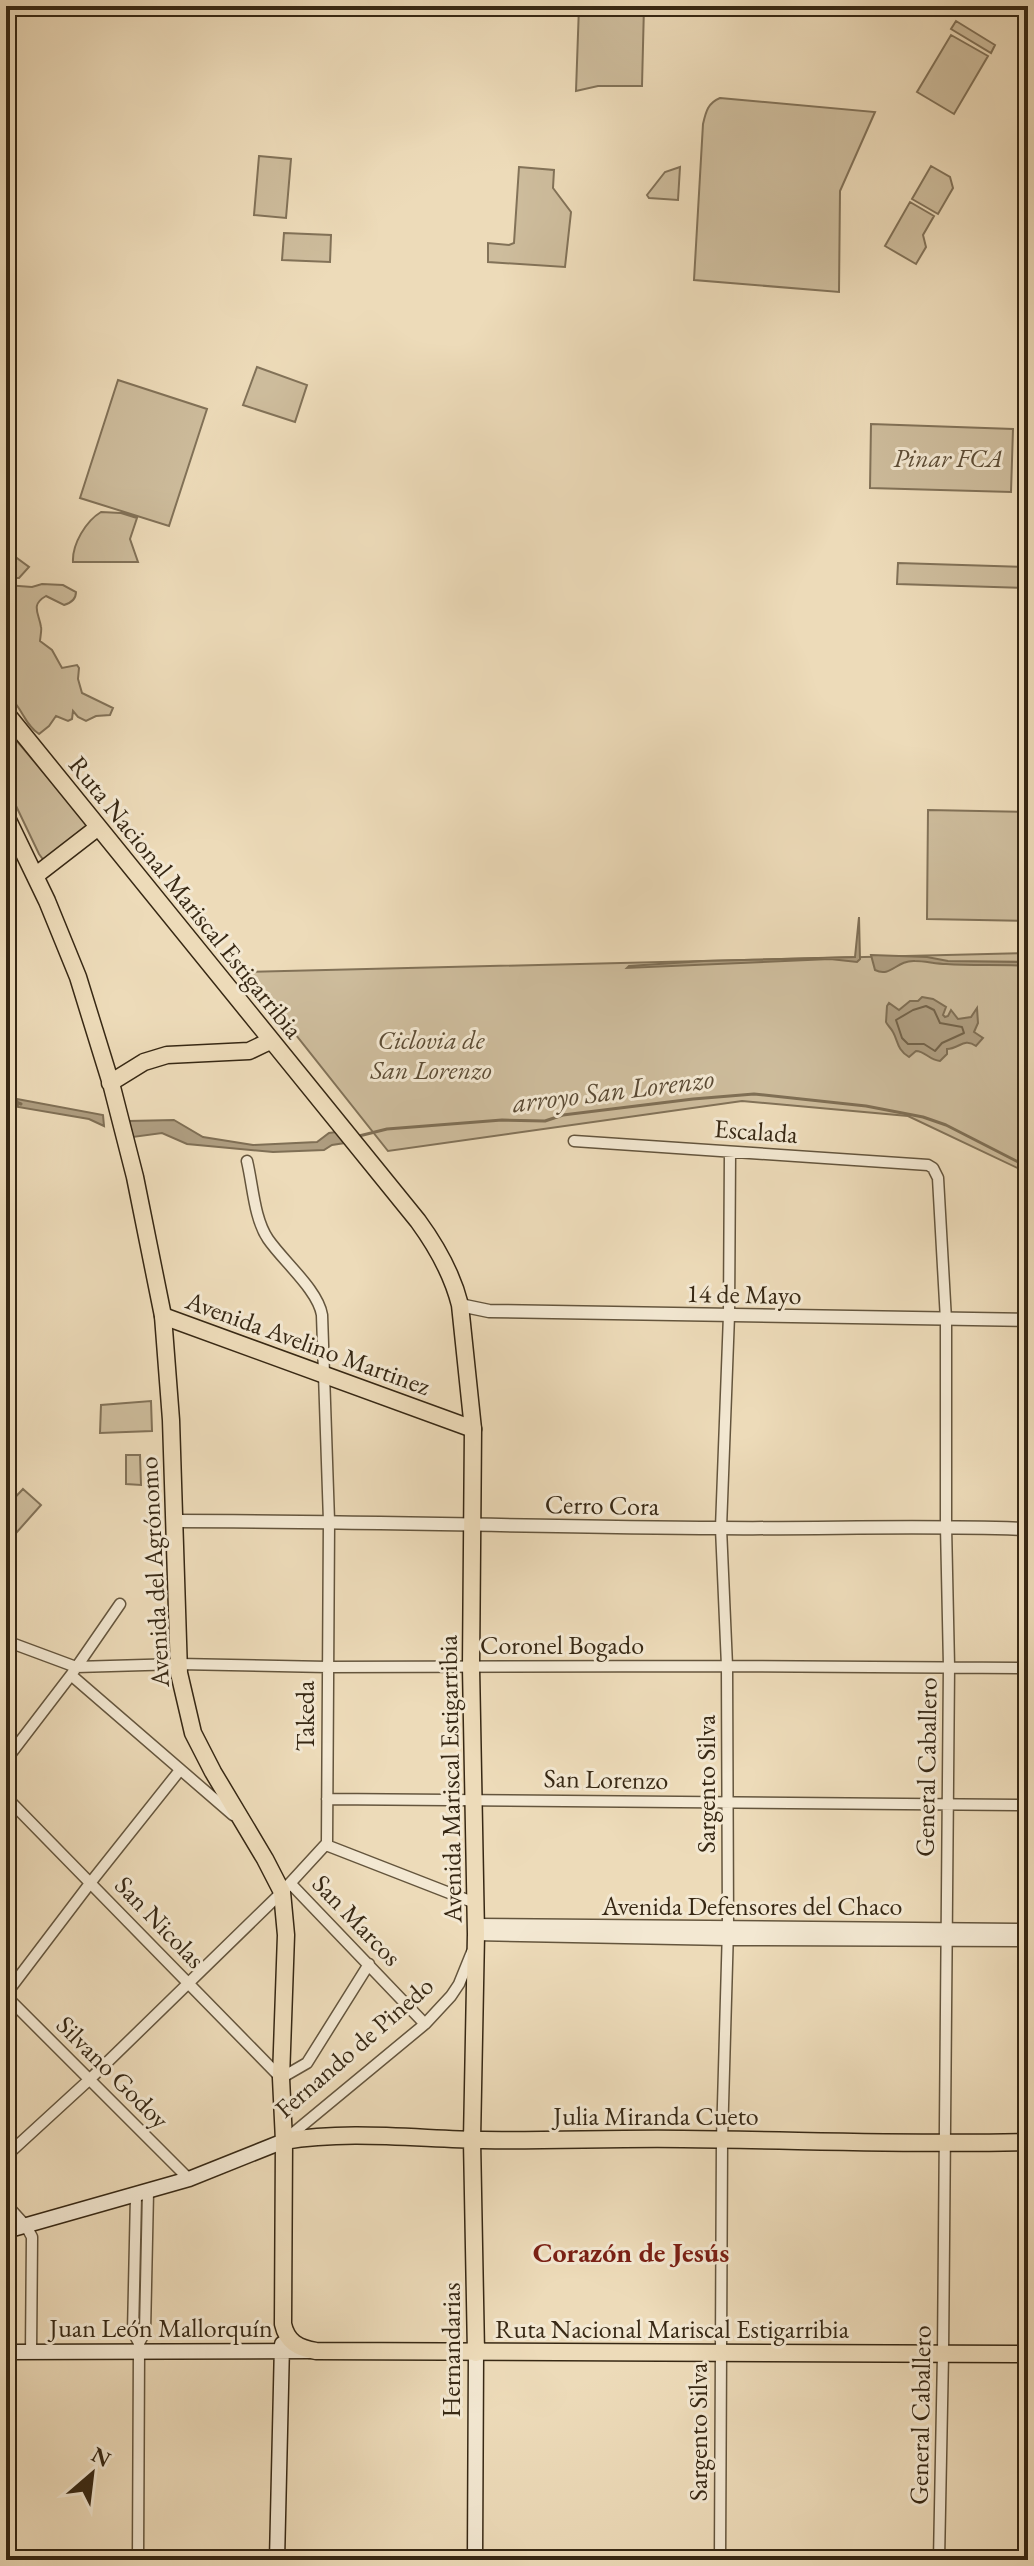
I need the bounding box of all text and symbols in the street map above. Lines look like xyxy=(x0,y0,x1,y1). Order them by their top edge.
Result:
park label: Pinar FCA xyxy=(893,441,1003,475)
street label: Ruta Nacional Mariscal Estigarribia xyxy=(61,749,311,1046)
park label: Ciclovia de San Lorenzo xyxy=(369,1023,492,1087)
water label: arroyo San Lorenzo xyxy=(509,1060,716,1120)
street label: Escalada xyxy=(713,1111,800,1151)
street label: 14 de Mayo xyxy=(686,1276,802,1312)
street label: Avenida Avelino Martinez xyxy=(180,1283,435,1403)
street label: Avenida del Agrónomo xyxy=(131,1456,177,1689)
street label: Cerro Cora xyxy=(544,1487,660,1523)
street label: Coronel Bogado xyxy=(480,1628,644,1662)
street label: Avenida Mariscal Estigarribia xyxy=(430,1634,470,1924)
street label: General Caballero xyxy=(907,1677,945,1857)
street label: Takeda xyxy=(288,1680,322,1751)
street label: Sargento Silva xyxy=(689,1714,723,1853)
street label: San Lorenzo xyxy=(543,1761,669,1797)
street label: San Marcos xyxy=(305,1867,409,1973)
street label: San Nicolas xyxy=(108,1868,212,1976)
street label: Avenida Defensores del Chaco xyxy=(601,1889,902,1923)
street label: Fernando de Pinedo xyxy=(268,1969,440,2125)
street label: Silvano Godoy xyxy=(49,2008,177,2136)
street label: Julia Miranda Cueto xyxy=(551,2099,759,2133)
district label: Corazón de Jesús xyxy=(533,2234,729,2270)
street label: Hernandarias xyxy=(434,2282,468,2418)
street label: Juan León Mallorquín xyxy=(47,2311,273,2345)
street label: Ruta Nacional Mariscal Estigarribia xyxy=(495,2312,850,2346)
street label: General Caballero xyxy=(901,2325,939,2505)
street label: Sargento Silva xyxy=(681,2362,715,2501)
north arrow xyxy=(52,2434,132,2514)
text: N xyxy=(86,2440,116,2474)

